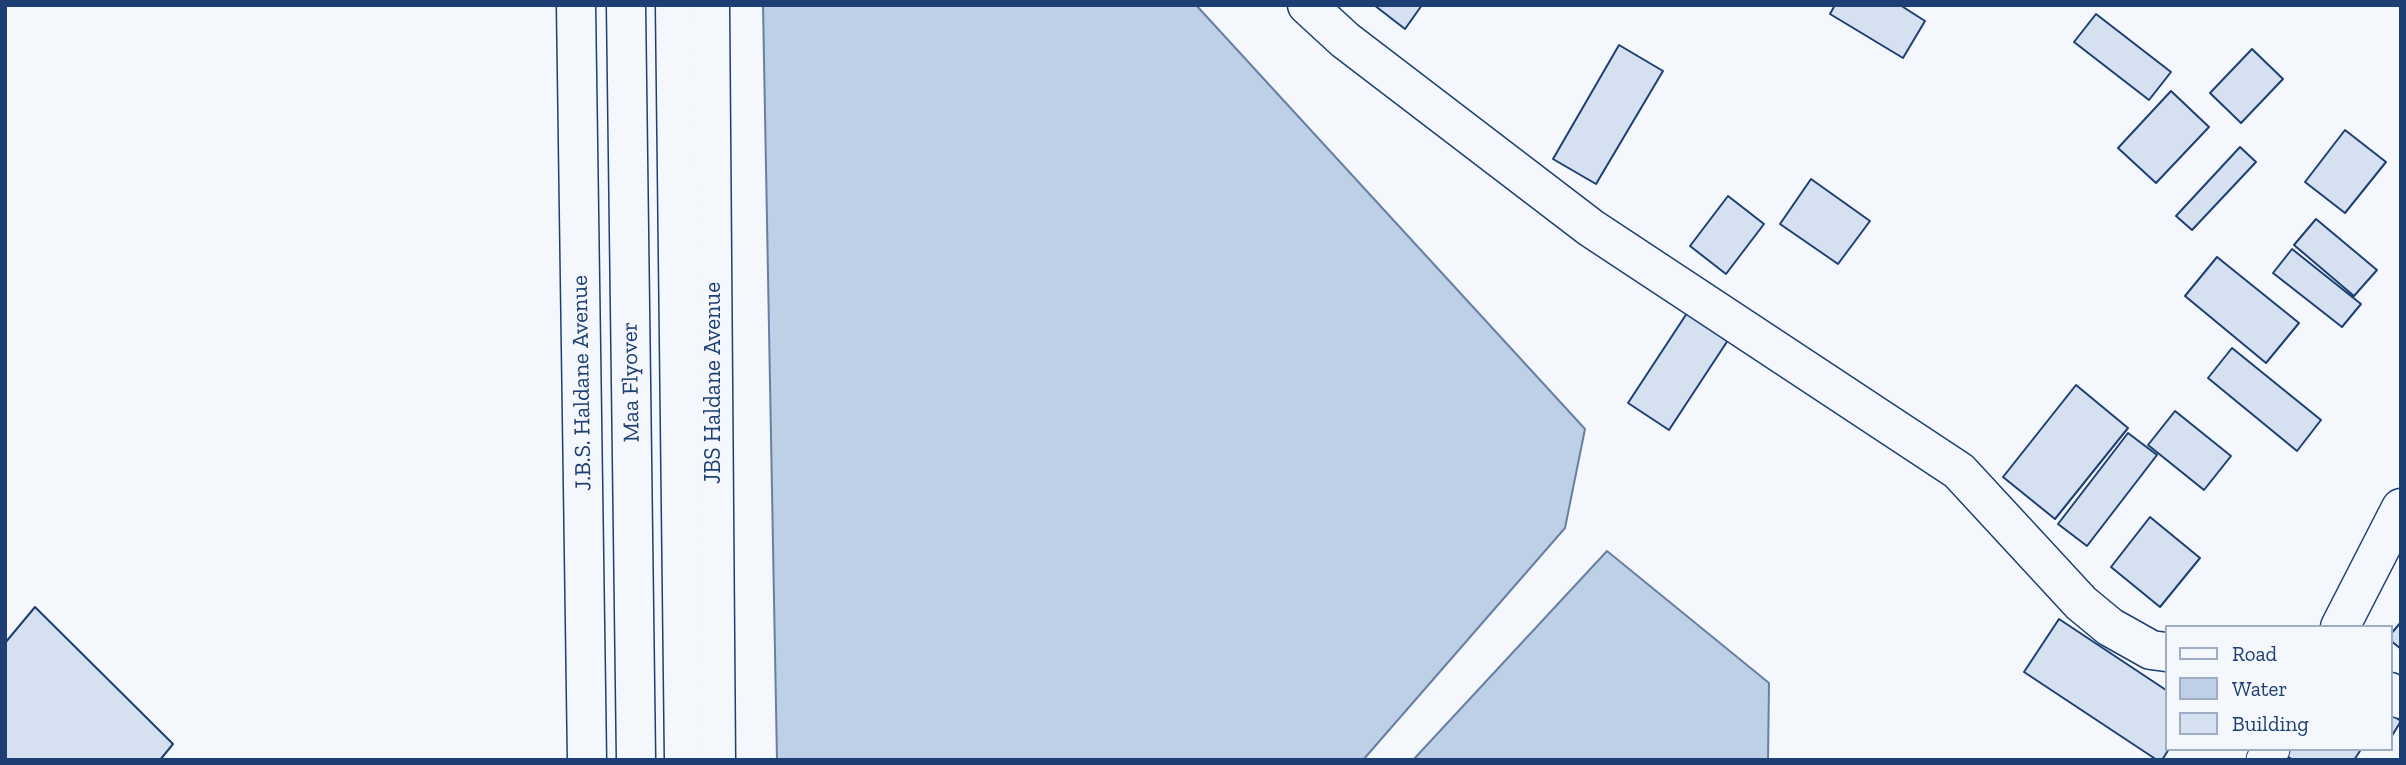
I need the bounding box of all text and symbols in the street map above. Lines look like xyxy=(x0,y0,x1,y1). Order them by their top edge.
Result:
street label: J.B.S. Haldane Avenue xyxy=(566,275,598,491)
street label: JBS Haldane Avenue xyxy=(699,282,727,484)
street label: Maa Flyover xyxy=(616,321,646,443)
legend xyxy=(2164,625,2392,751)
text: Road xyxy=(2232,641,2277,666)
text: Water xyxy=(2232,676,2287,701)
text: Building xyxy=(2232,711,2309,736)

